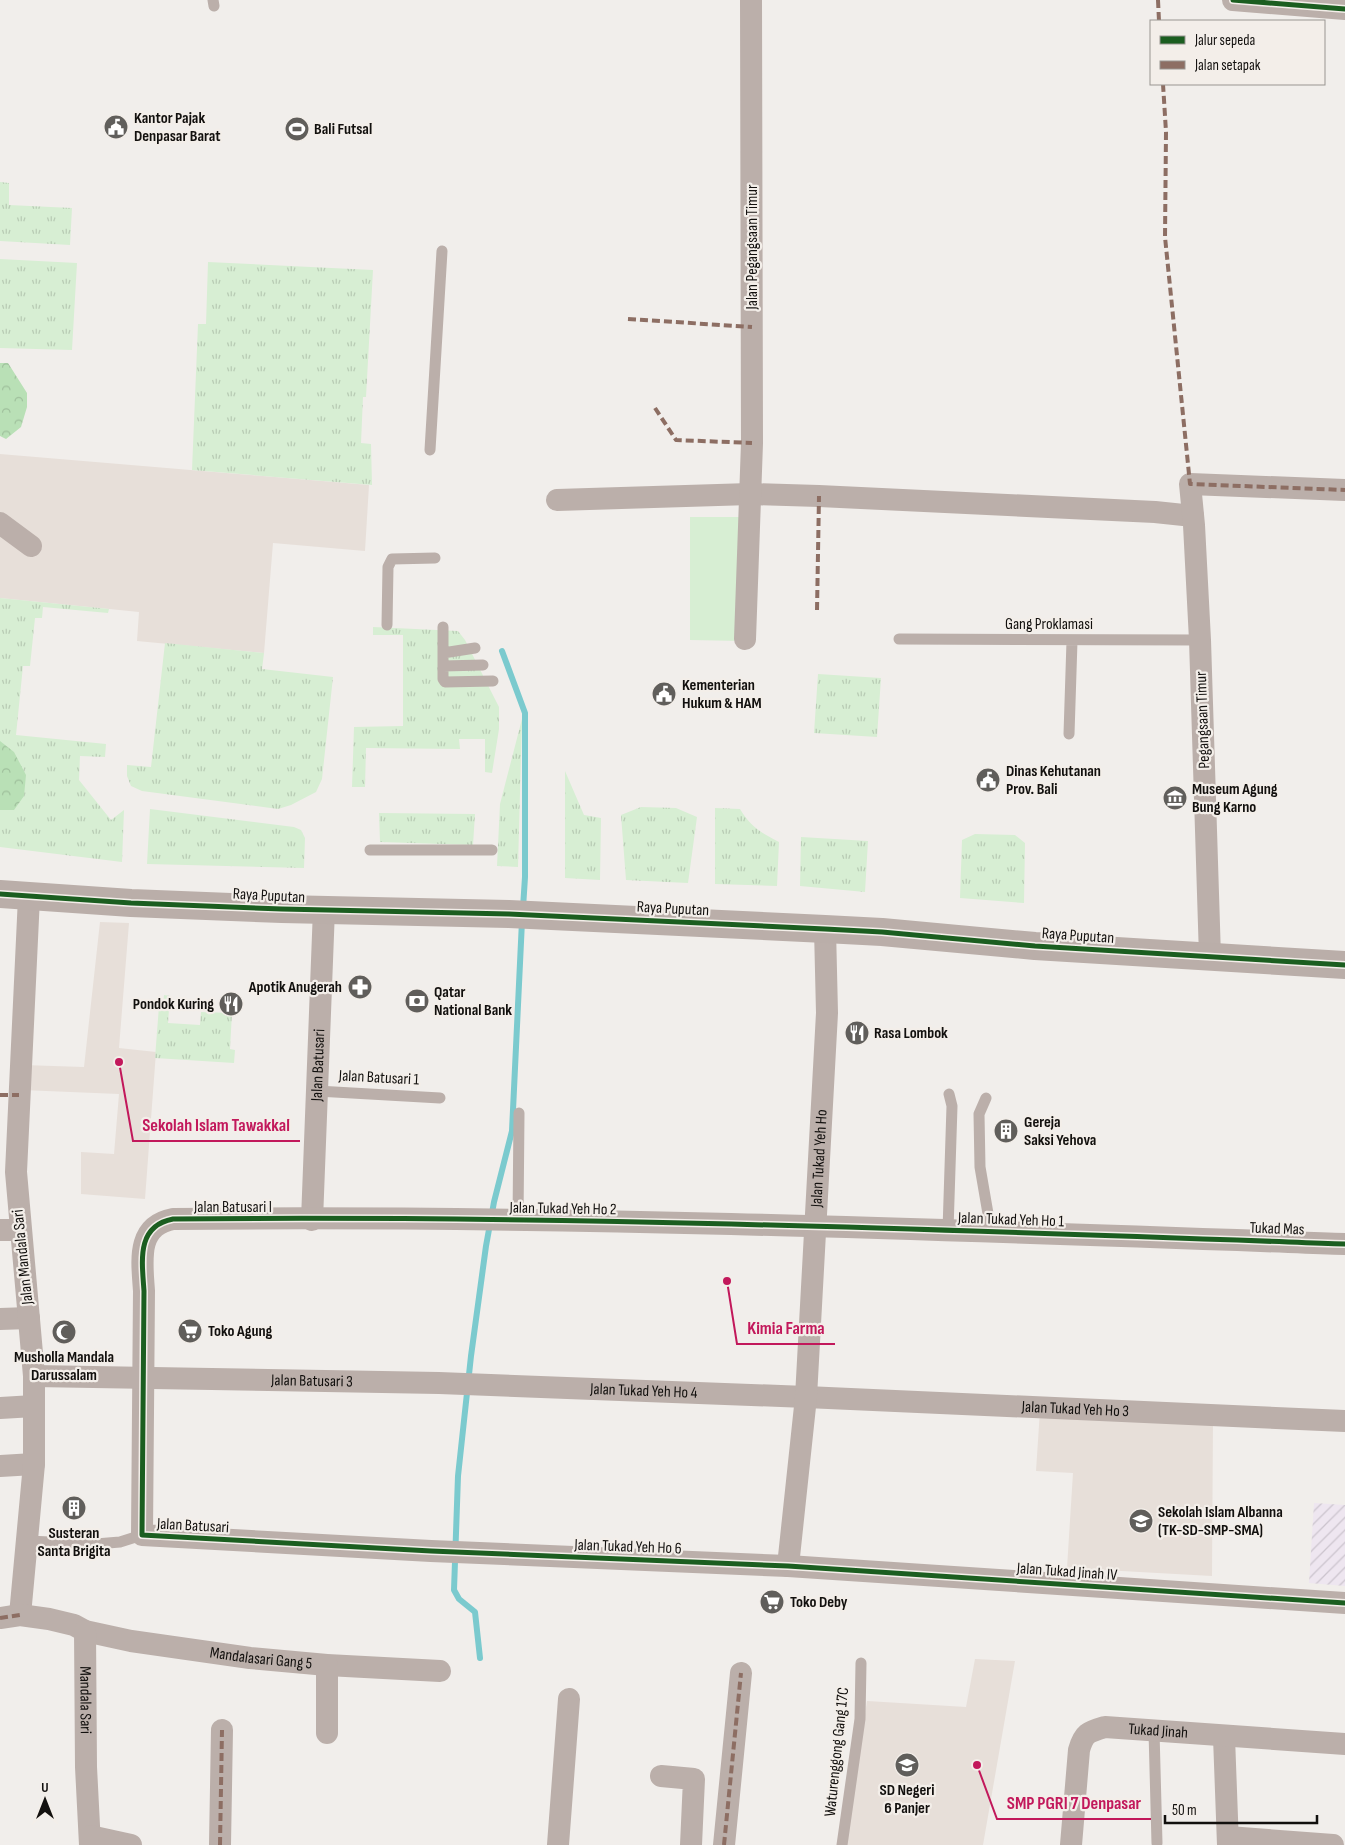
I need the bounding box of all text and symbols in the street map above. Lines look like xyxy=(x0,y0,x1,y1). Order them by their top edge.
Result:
legend xyxy=(1150,20,1325,85)
text: Jalur sepeda xyxy=(1194,31,1256,50)
text: Jalan setapak xyxy=(1194,56,1261,75)
place label: Kantor Pajak Denpasar Barat xyxy=(134,109,221,146)
public building icon: Kantor Pajak Denpasar Barat xyxy=(103,114,129,140)
sports icon: Bali Futsal xyxy=(284,116,310,142)
place label: Bali Futsal xyxy=(314,120,372,139)
street label: Jalan Pegangsaan Timur xyxy=(743,184,762,311)
street label: Gang Proklamasi xyxy=(1005,615,1093,634)
street label: Pegangsaan Timur xyxy=(1192,671,1214,769)
place label: Kementerian Hukum & HAM xyxy=(682,676,762,713)
public building icon: Kementerian Hukum & HAM xyxy=(651,681,677,707)
place label: Dinas Kehutanan Prov. Bali xyxy=(1006,762,1101,799)
public building icon: Dinas Kehutanan Prov. Bali xyxy=(975,767,1001,793)
place label: Museum Agung Bung Karno xyxy=(1192,780,1278,817)
museum icon: Museum Agung Bung Karno xyxy=(1162,785,1188,811)
street label: Raya Puputan xyxy=(232,885,306,907)
street label: Raya Puputan xyxy=(636,898,710,920)
street label: Raya Puputan xyxy=(1041,924,1115,948)
pharmacy icon: Apotik Anugerah xyxy=(347,974,373,1000)
place label: Apotik Anugerah xyxy=(248,978,342,997)
place label: Qatar National Bank xyxy=(434,983,512,1020)
bank icon: Qatar National Bank xyxy=(404,988,430,1014)
restaurant icon: Pondok Kuring xyxy=(218,991,244,1017)
place label: Pondok Kuring xyxy=(133,995,214,1014)
restaurant icon: Rasa Lombok xyxy=(844,1020,870,1046)
place label: Rasa Lombok xyxy=(874,1024,948,1043)
street label: Jalan Batusari xyxy=(307,1029,329,1103)
street label: Jalan Batusari 1 xyxy=(337,1066,420,1090)
callout: Sekolah Islam Tawakkal xyxy=(133,1108,300,1141)
street label: Jalan Tukad Yeh Ho xyxy=(807,1109,831,1209)
place label: Gereja Saksi Yehova xyxy=(1024,1113,1096,1150)
text: Sekolah Islam Tawakkal xyxy=(142,1115,290,1136)
building icon: Gereja Saksi Yehova xyxy=(993,1118,1019,1144)
street label: Jalan Batusari I xyxy=(193,1198,272,1217)
street label: Jalan Tukad Yeh Ho 2 xyxy=(508,1199,617,1219)
street label: Jalan Mandala Sari xyxy=(9,1208,38,1307)
street label: Jalan Tukad Yeh Ho 1 xyxy=(957,1209,1065,1231)
street label: Tukad Mas xyxy=(1249,1219,1305,1239)
callout: Kimia Farma xyxy=(737,1311,835,1344)
supermarket icon: Toko Agung xyxy=(177,1318,203,1344)
text: Kimia Farma xyxy=(747,1318,825,1339)
mosque icon: Musholla Mandala Darussalam xyxy=(51,1319,77,1345)
place label: Toko Agung xyxy=(208,1322,272,1341)
place label: Musholla Mandala Darussalam xyxy=(14,1348,114,1385)
street label: Jalan Batusari 3 xyxy=(270,1371,353,1391)
street label: Jalan Tukad Yeh Ho 4 xyxy=(589,1379,698,1402)
street label: Jalan Tukad Yeh Ho 3 xyxy=(1020,1397,1129,1421)
building icon: Susteran Santa Brigita xyxy=(61,1495,87,1521)
place label: Sekolah Islam Albanna (TK-SD-SMP-SMA) xyxy=(1158,1503,1283,1540)
school or university icon: Sekolah Islam Albanna (TK-SD-SMP-SMA) xyxy=(1128,1508,1154,1534)
street label: Jalan Batusari xyxy=(155,1515,230,1537)
place label: Susteran Santa Brigita xyxy=(38,1524,110,1561)
street label: Jalan Tukad Yeh Ho 6 xyxy=(573,1536,682,1558)
street label: Jalan Tukad Jinah IV xyxy=(1015,1559,1119,1585)
supermarket icon: Toko Deby xyxy=(759,1589,785,1615)
place label: Toko Deby xyxy=(790,1593,848,1612)
street label: Mandalasari Gang 5 xyxy=(209,1643,313,1673)
street label: Mandala Sari xyxy=(76,1666,95,1734)
street label: Waturenggong Gang 17C xyxy=(821,1686,853,1818)
street label: Tukad Jinah xyxy=(1128,1719,1189,1742)
school or university icon: SD Negeri 6 Panjer xyxy=(894,1752,920,1778)
north arrow xyxy=(20,1775,70,1825)
text: U xyxy=(41,1779,49,1796)
place label: SD Negeri 6 Panjer xyxy=(879,1781,935,1818)
callout: SMP PGRI 7 Denpasar xyxy=(997,1786,1151,1819)
scale bar xyxy=(1165,1792,1318,1824)
text: SMP PGRI 7 Denpasar xyxy=(1007,1793,1142,1814)
text: 50 m xyxy=(1172,1801,1197,1820)

